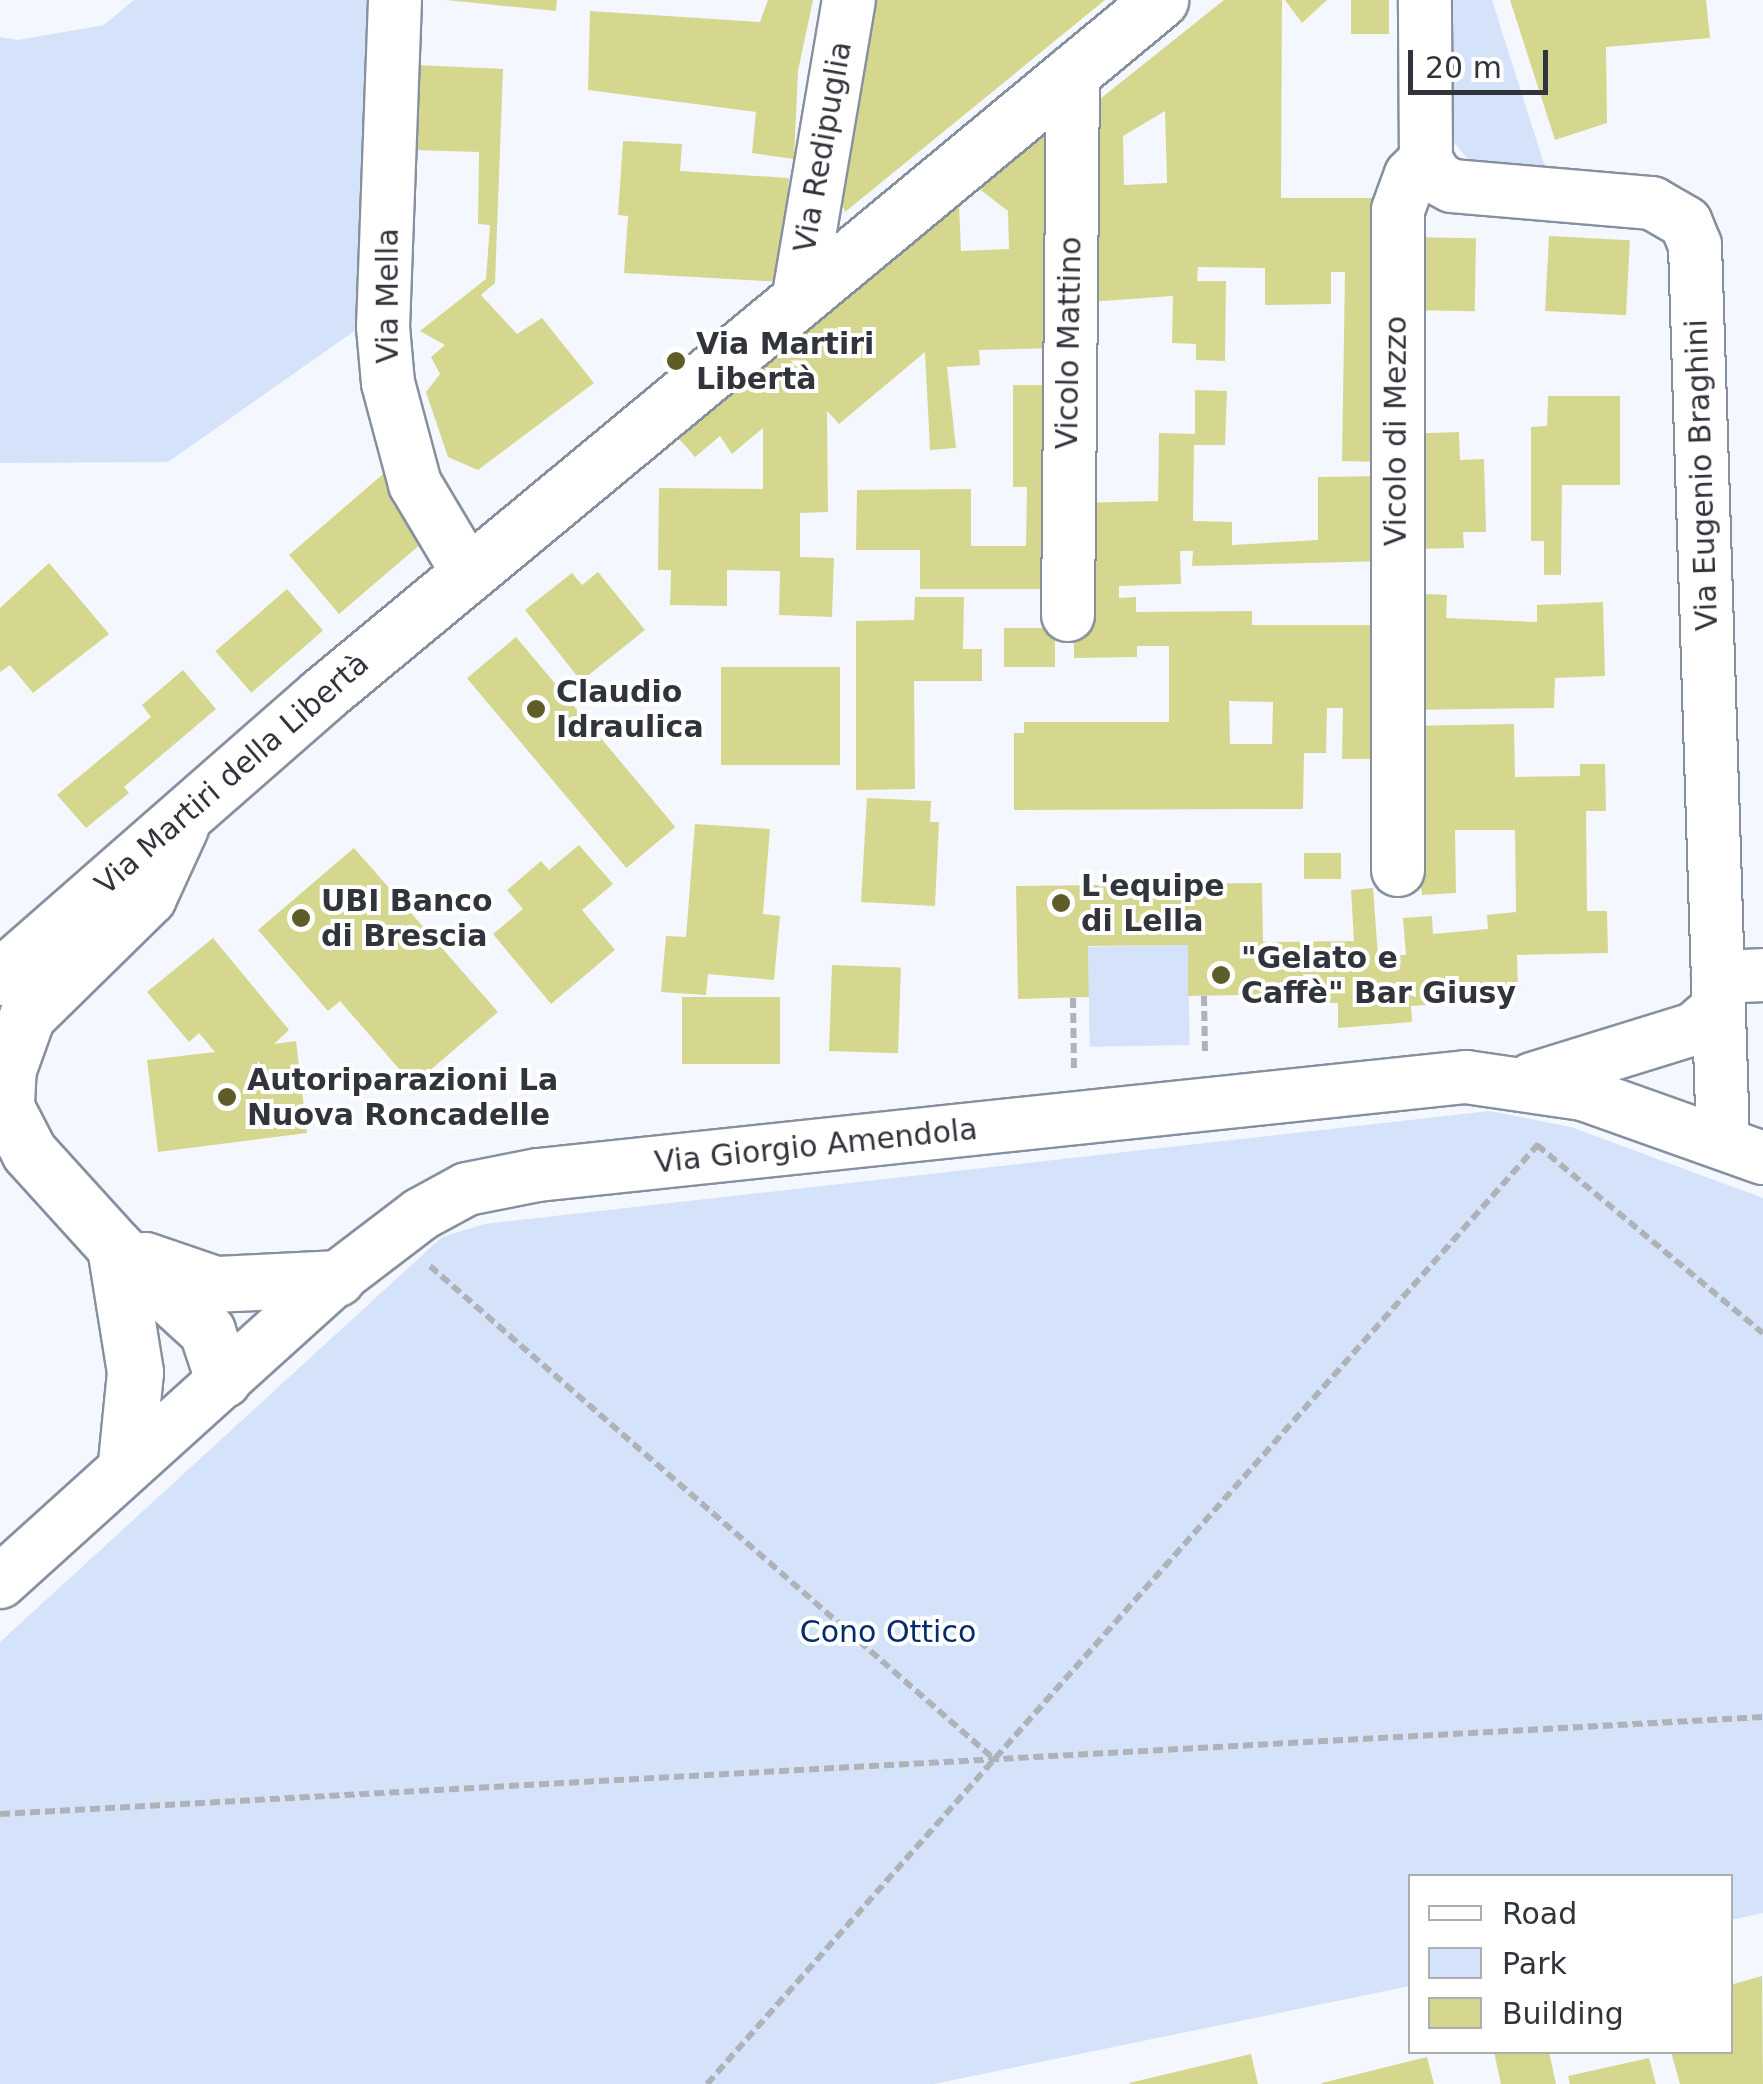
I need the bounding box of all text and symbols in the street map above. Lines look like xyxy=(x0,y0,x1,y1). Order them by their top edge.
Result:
scale bar xyxy=(1413,30,1553,92)
street label: Via Redipuglia xyxy=(787,39,859,255)
text: 20 m xyxy=(1425,50,1502,85)
street label: Via Mella xyxy=(370,228,406,364)
street label: Vicolo Mattino xyxy=(1049,236,1089,450)
street label: Vicolo di Mezzo xyxy=(1378,316,1414,546)
street label: Via Eugenio Braghini xyxy=(1679,319,1725,631)
place label: Via Martiri Libertà xyxy=(696,326,874,396)
marker: Via Martiri Libertà xyxy=(665,350,687,372)
street label: Via Martiri della Libertà xyxy=(88,646,376,902)
place label: Claudio Idraulica xyxy=(556,674,704,744)
marker: Claudio Idraulica xyxy=(525,698,547,720)
place label: L'equipe di Lella xyxy=(1081,868,1225,938)
place label: UBI Banco di Brescia xyxy=(321,883,493,954)
marker: L'equipe di Lella xyxy=(1050,892,1072,914)
marker: UBI Banco di Brescia xyxy=(290,907,312,929)
place label: "Gelato e Caffè" Bar Giusy xyxy=(1241,940,1516,1010)
marker: "Gelato e Caffè" Bar Giusy xyxy=(1210,964,1232,986)
place label: Autoriparazioni La Nuova Roncadelle xyxy=(247,1062,558,1132)
marker: Autoriparazioni La Nuova Roncadelle xyxy=(216,1086,238,1108)
street label: Via Giorgio Amendola xyxy=(653,1111,979,1181)
park label: Cono Ottico xyxy=(800,1614,976,1650)
legend xyxy=(1408,1874,1733,2054)
text: Road xyxy=(1502,1896,1577,1931)
text: Park xyxy=(1502,1946,1567,1981)
text: Building xyxy=(1502,1996,1624,2031)

